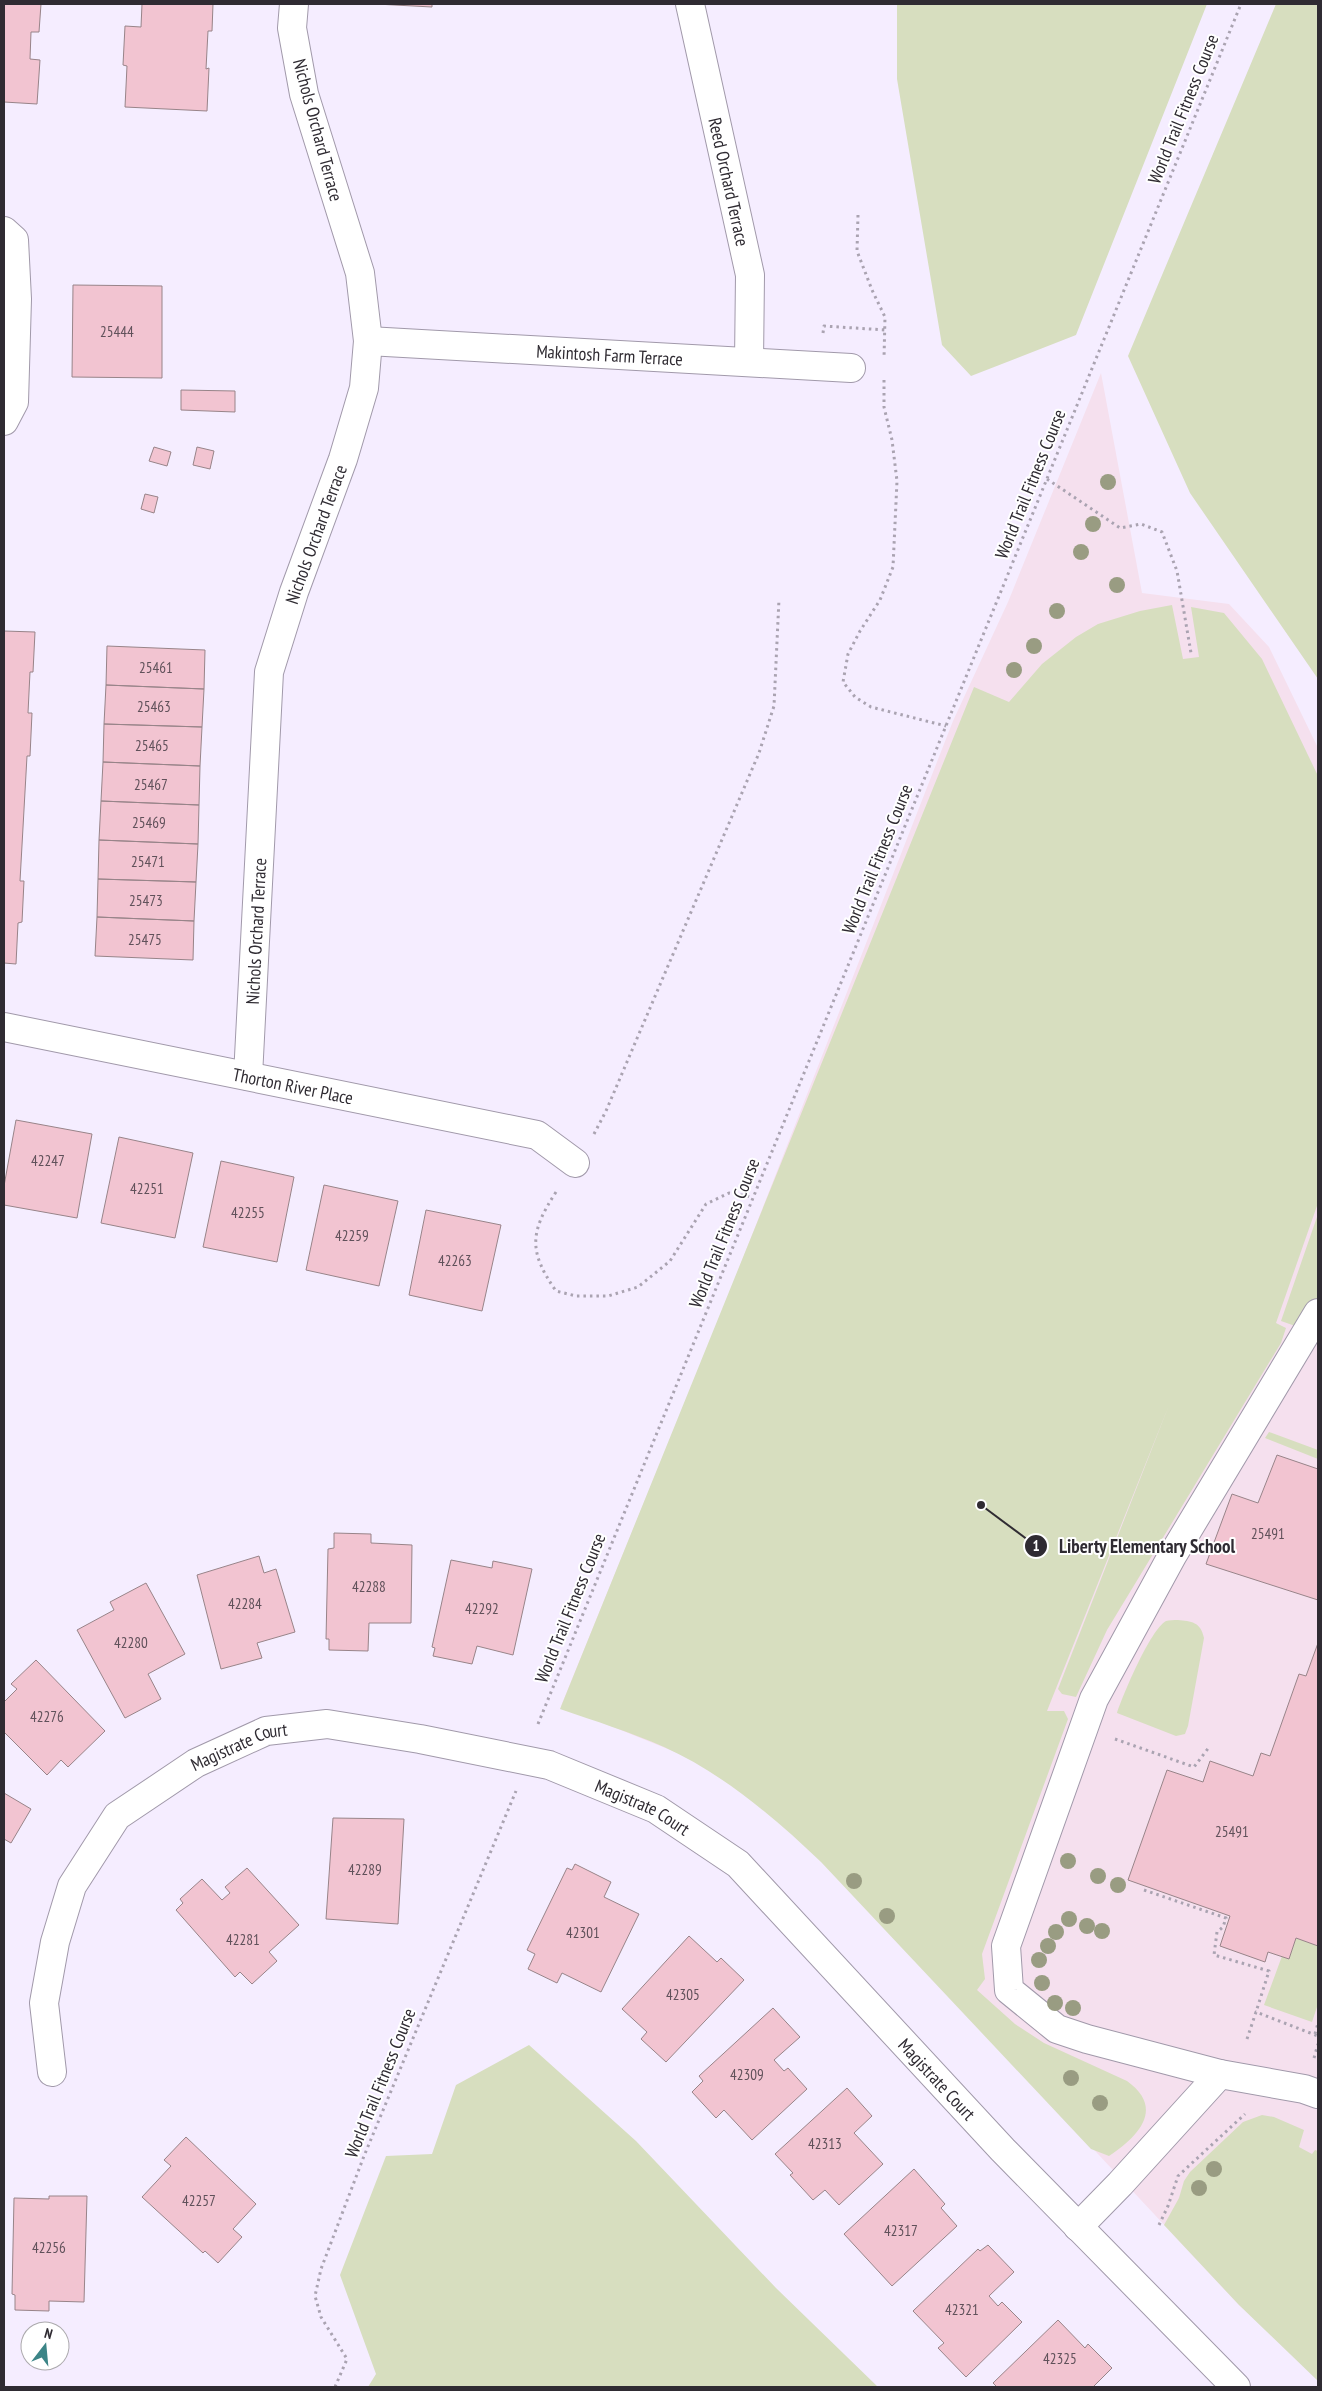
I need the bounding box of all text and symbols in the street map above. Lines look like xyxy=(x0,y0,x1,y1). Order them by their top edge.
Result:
street label: World Trail Fitness Course xyxy=(1142,31,1224,187)
street label: Nichols Orchard Terrace xyxy=(288,56,348,204)
street label: Reed Orchard Terrace xyxy=(704,115,755,248)
house number: 25444 xyxy=(100,322,134,341)
street label: Makintosh Farm Terrace xyxy=(536,339,684,370)
street label: World Trail Fitness Course xyxy=(989,406,1071,562)
street label: Nichols Orchard Terrace xyxy=(280,461,351,607)
house number: 25461 xyxy=(139,658,173,677)
house number: 25463 xyxy=(137,697,171,716)
house number: 25465 xyxy=(135,736,169,755)
house number: 25467 xyxy=(134,775,168,794)
street label: World Trail Fitness Course xyxy=(836,781,918,937)
house number: 25469 xyxy=(132,813,166,832)
house number: 25471 xyxy=(131,852,165,871)
street label: Nichols Orchard Terrace xyxy=(240,857,271,1005)
house number: 25473 xyxy=(129,891,163,910)
house number: 25475 xyxy=(128,930,162,949)
street label: Thorton River Place xyxy=(231,1062,355,1109)
house number: 42247 xyxy=(31,1151,65,1170)
street label: World Trail Fitness Course xyxy=(683,1155,765,1311)
house number: 42251 xyxy=(130,1179,164,1198)
house number: 42255 xyxy=(231,1203,265,1222)
house number: 42259 xyxy=(335,1226,369,1245)
house number: 42263 xyxy=(438,1251,472,1270)
house number: 25491 xyxy=(1251,1524,1285,1543)
callout: Liberty Elementary School xyxy=(1023,1529,1245,1563)
street label: World Trail Fitness Course xyxy=(529,1530,611,1686)
text: Liberty Elementary School xyxy=(1059,1534,1235,1558)
text: 1 xyxy=(1032,1536,1040,1555)
house number: 42288 xyxy=(352,1577,386,1596)
house number: 42284 xyxy=(228,1594,262,1613)
house number: 42292 xyxy=(465,1599,499,1618)
house number: 42280 xyxy=(114,1633,148,1652)
house number: 42276 xyxy=(30,1707,64,1726)
street label: Magistrate Court xyxy=(187,1717,289,1776)
street label: Magistrate Court xyxy=(592,1774,694,1840)
house number: 25491 xyxy=(1215,1822,1249,1841)
house number: 42289 xyxy=(348,1860,382,1879)
house number: 42301 xyxy=(566,1923,600,1942)
house number: 42281 xyxy=(226,1930,260,1949)
house number: 42305 xyxy=(666,1985,700,2004)
street label: World Trail Fitness Course xyxy=(339,2005,421,2161)
street label: Magistrate Court xyxy=(894,2033,981,2125)
house number: 42309 xyxy=(730,2065,764,2084)
house number: 42313 xyxy=(808,2134,842,2153)
house number: 42257 xyxy=(182,2191,216,2210)
house number: 42317 xyxy=(884,2221,918,2240)
house number: 42256 xyxy=(32,2238,66,2257)
house number: 42321 xyxy=(945,2300,979,2319)
north arrow xyxy=(20,2321,70,2371)
text: N xyxy=(42,2324,55,2343)
house number: 42325 xyxy=(1043,2349,1077,2368)

